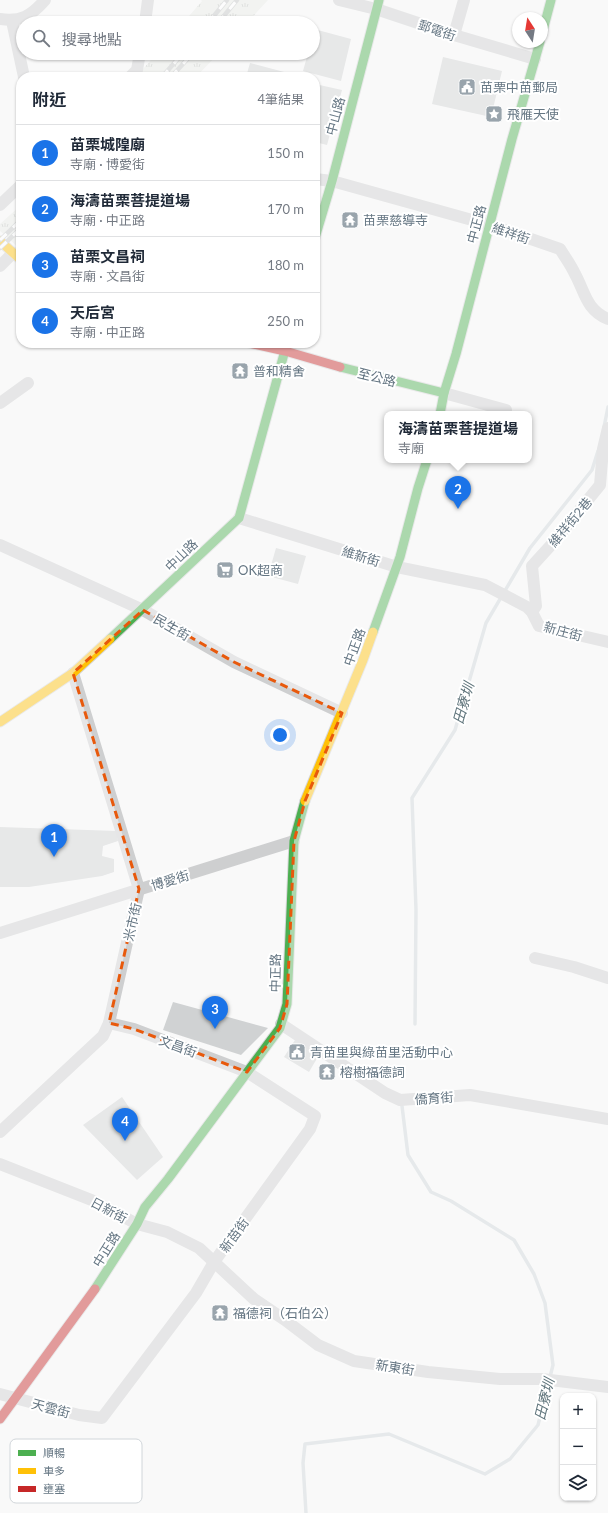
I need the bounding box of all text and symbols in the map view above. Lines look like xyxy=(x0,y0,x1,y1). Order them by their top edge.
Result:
north arrow xyxy=(512,12,548,48)
search box xyxy=(16,16,320,60)
street label: 郵電街 xyxy=(416,16,458,44)
icon: search xyxy=(30,27,52,49)
text: 搜尋地點 xyxy=(62,30,122,48)
public building icon: 苗栗中苗郵局 xyxy=(457,77,477,97)
place label: 苗栗中苗郵局 xyxy=(480,79,558,95)
text: 附近 xyxy=(32,89,66,110)
text: 4筆結果 xyxy=(257,91,304,107)
street label: 中山路 xyxy=(322,95,348,137)
place icon: 飛雁天使 xyxy=(484,104,504,124)
place label: 飛雁天使 xyxy=(507,106,559,122)
text: 苗栗城隍廟 xyxy=(70,135,145,153)
text: 1 xyxy=(41,145,49,161)
text: 150 m xyxy=(267,145,304,161)
text: 寺廟 · 博愛街 xyxy=(70,156,145,172)
text: 海濤苗栗菩提道場 xyxy=(70,191,190,209)
text: 2 xyxy=(41,201,49,217)
text: 170 m xyxy=(267,201,304,217)
street label: 中正路 xyxy=(463,203,489,245)
temple icon: 苗栗慈導寺 xyxy=(340,210,360,230)
text: 寺廟 · 中正路 xyxy=(70,212,145,228)
place label: 苗栗慈導寺 xyxy=(363,212,428,228)
street label: 維祥街 xyxy=(490,219,532,247)
text: 苗栗文昌祠 xyxy=(70,247,145,265)
text: 3 xyxy=(41,257,49,273)
text: 180 m xyxy=(267,257,304,273)
text: 寺廟 · 文昌街 xyxy=(70,268,145,284)
text: 天后宮 xyxy=(70,303,115,321)
text: 4 xyxy=(41,313,49,329)
text: 250 m xyxy=(267,313,304,329)
text: 寺廟 · 中正路 xyxy=(70,324,145,340)
temple icon: 普和精舍 xyxy=(230,361,250,381)
place label: 普和精舍 xyxy=(253,363,305,379)
street label: 至公路 xyxy=(356,365,398,389)
popup xyxy=(384,411,532,463)
text: 海濤苗栗菩提道場 xyxy=(398,419,518,437)
text: 寺廟 xyxy=(398,440,424,456)
pin: 2 xyxy=(445,476,471,509)
street label: 維祥街2巷 xyxy=(545,494,595,550)
street label: 中山路 xyxy=(161,536,201,574)
street label: 維新街 xyxy=(340,543,382,569)
supermarket icon: OK超商 xyxy=(215,560,235,580)
place label: OK超商 xyxy=(238,562,283,578)
street label: 民生街 xyxy=(151,610,193,644)
street label: 新庄街 xyxy=(542,618,584,644)
street label: 中正路 xyxy=(340,626,368,668)
water label: 田寮圳 xyxy=(449,679,478,726)
your location xyxy=(270,725,290,745)
pin: 1 xyxy=(41,824,67,857)
street label: 博愛街 xyxy=(149,867,191,893)
street label: 米市街 xyxy=(120,901,144,943)
street label: 中正路 xyxy=(267,953,283,993)
pin: 3 xyxy=(202,996,228,1029)
street label: 文昌街 xyxy=(157,1032,199,1060)
public building icon: 青苗里與綠苗里活動中心 xyxy=(287,1042,307,1062)
place label: 青苗里與綠苗里活動中心 xyxy=(310,1044,453,1060)
temple icon: 榕樹福德詞 xyxy=(317,1062,337,1082)
place label: 榕樹福德詞 xyxy=(340,1064,405,1080)
street label: 僑育街 xyxy=(414,1089,454,1107)
pin: 4 xyxy=(112,1108,138,1141)
street label: 日新街 xyxy=(88,1194,130,1226)
street label: 新苗街 xyxy=(216,1215,252,1255)
street label: 中正路 xyxy=(89,1228,123,1270)
temple icon: 福德祠（石伯公） xyxy=(210,1303,230,1323)
place label: 福德祠（石伯公） xyxy=(233,1305,337,1321)
street label: 新東街 xyxy=(374,1356,416,1378)
water label: 田寮圳 xyxy=(531,1375,558,1421)
map controls xyxy=(560,1393,596,1501)
button: + xyxy=(560,1393,596,1429)
street label: 天雲街 xyxy=(30,1395,72,1421)
button: − xyxy=(560,1429,596,1465)
legend xyxy=(10,1439,142,1503)
text: 順暢 xyxy=(43,1446,65,1459)
text: 車多 xyxy=(43,1464,65,1477)
button: layers xyxy=(560,1465,596,1501)
text: 壅塞 xyxy=(43,1482,65,1495)

